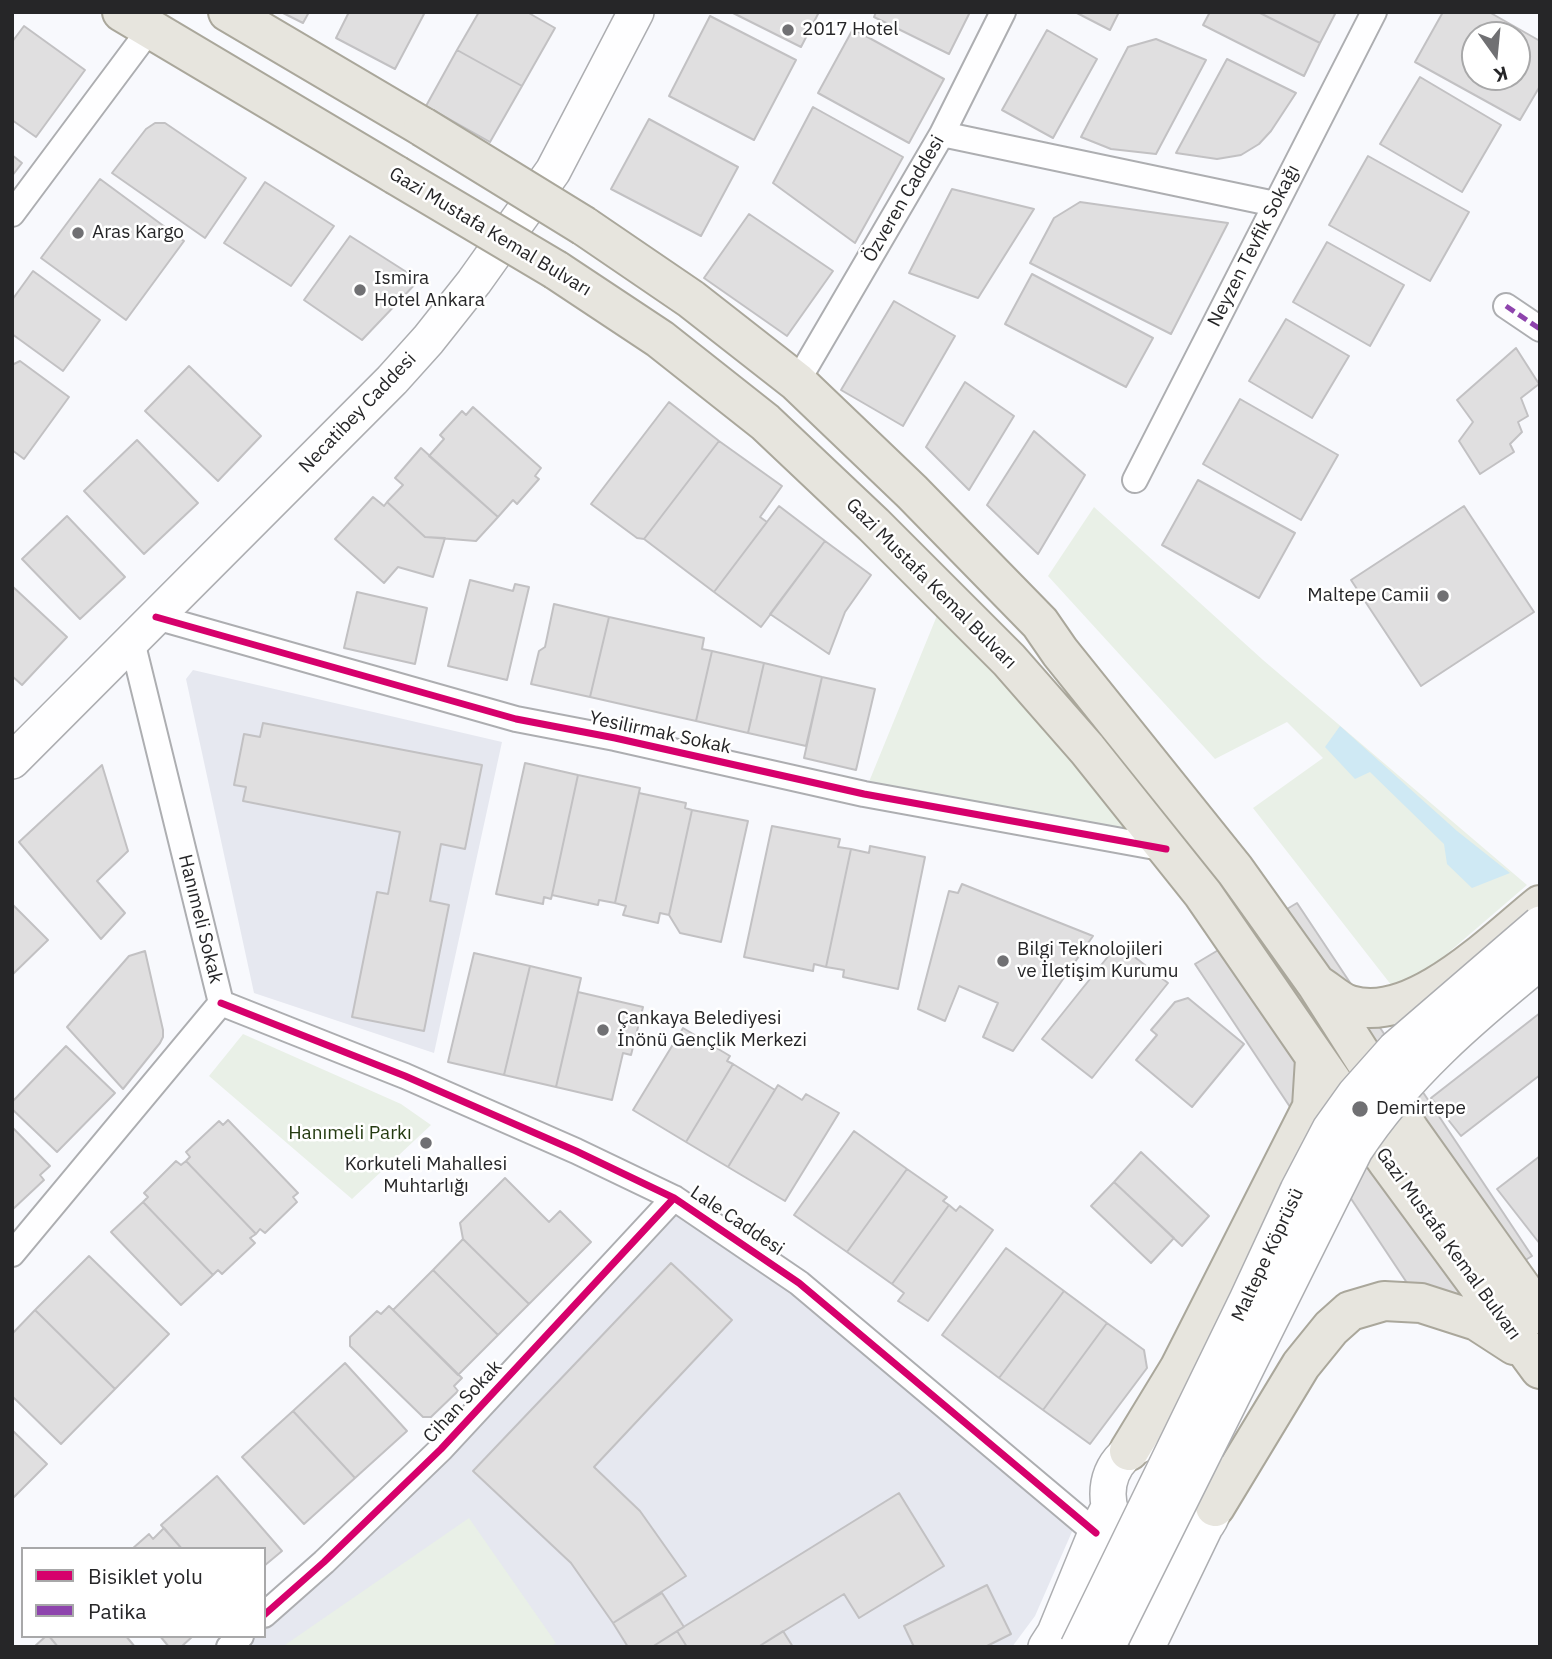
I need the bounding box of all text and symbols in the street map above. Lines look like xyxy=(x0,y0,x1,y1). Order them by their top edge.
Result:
place label: 2017 Hotel xyxy=(802,19,898,41)
north arrow xyxy=(1461,21,1531,91)
marker: 2017 Hotel xyxy=(780,22,796,38)
text: K xyxy=(1491,61,1510,88)
street label: Özveren Caddesi xyxy=(858,131,950,267)
street label: Neyzen Tevfik Sokağı xyxy=(1203,161,1305,331)
street label: Gazi Mustafa Kemal Bulvarı xyxy=(385,162,595,302)
place label: Aras Kargo xyxy=(92,222,184,244)
marker: Aras Kargo xyxy=(70,225,86,241)
place label: Ismira Hotel Ankara xyxy=(374,268,485,312)
marker: Ismira Hotel Ankara xyxy=(352,282,368,298)
street label: Necatibey Caddesi xyxy=(295,348,421,478)
street label: Gazi Mustafa Kemal Bulvarı xyxy=(841,494,1021,674)
place label: Maltepe Camii xyxy=(1307,585,1429,607)
marker: Maltepe Camii xyxy=(1435,588,1451,604)
street label: Yesilirmak Sokak xyxy=(587,707,733,759)
street label: Hanımeli Sokak xyxy=(173,852,227,986)
place label: Bilgi Teknolojileri ve İletişim Kurumu xyxy=(1017,939,1179,983)
marker: Bilgi Teknolojileri ve İletişim Kurumu xyxy=(995,953,1011,969)
place label: Çankaya Belediyesi İnönü Gençlik Merkezi xyxy=(617,1008,807,1052)
marker: Çankaya Belediyesi İnönü Gençlik Merkezi xyxy=(595,1022,611,1038)
place label: Demirtepe xyxy=(1376,1098,1466,1120)
marker: Demirtepe xyxy=(1350,1099,1370,1119)
park label: Hanımeli Parkı xyxy=(288,1123,412,1145)
marker: Korkuteli Mahallesi Muhtarlığı xyxy=(418,1135,434,1151)
street label: Gazi Mustafa Kemal Bulvarı xyxy=(1371,1143,1525,1345)
place label: Korkuteli Mahallesi Muhtarlığı xyxy=(345,1154,507,1198)
street label: Lale Caddesi xyxy=(686,1181,788,1261)
street label: Maltepe Köprüsü xyxy=(1227,1185,1309,1325)
street label: Cihan Sokak xyxy=(419,1356,507,1448)
legend xyxy=(21,1547,266,1638)
text: Bisiklet yolu xyxy=(88,1562,203,1590)
text: Patika xyxy=(88,1597,147,1625)

